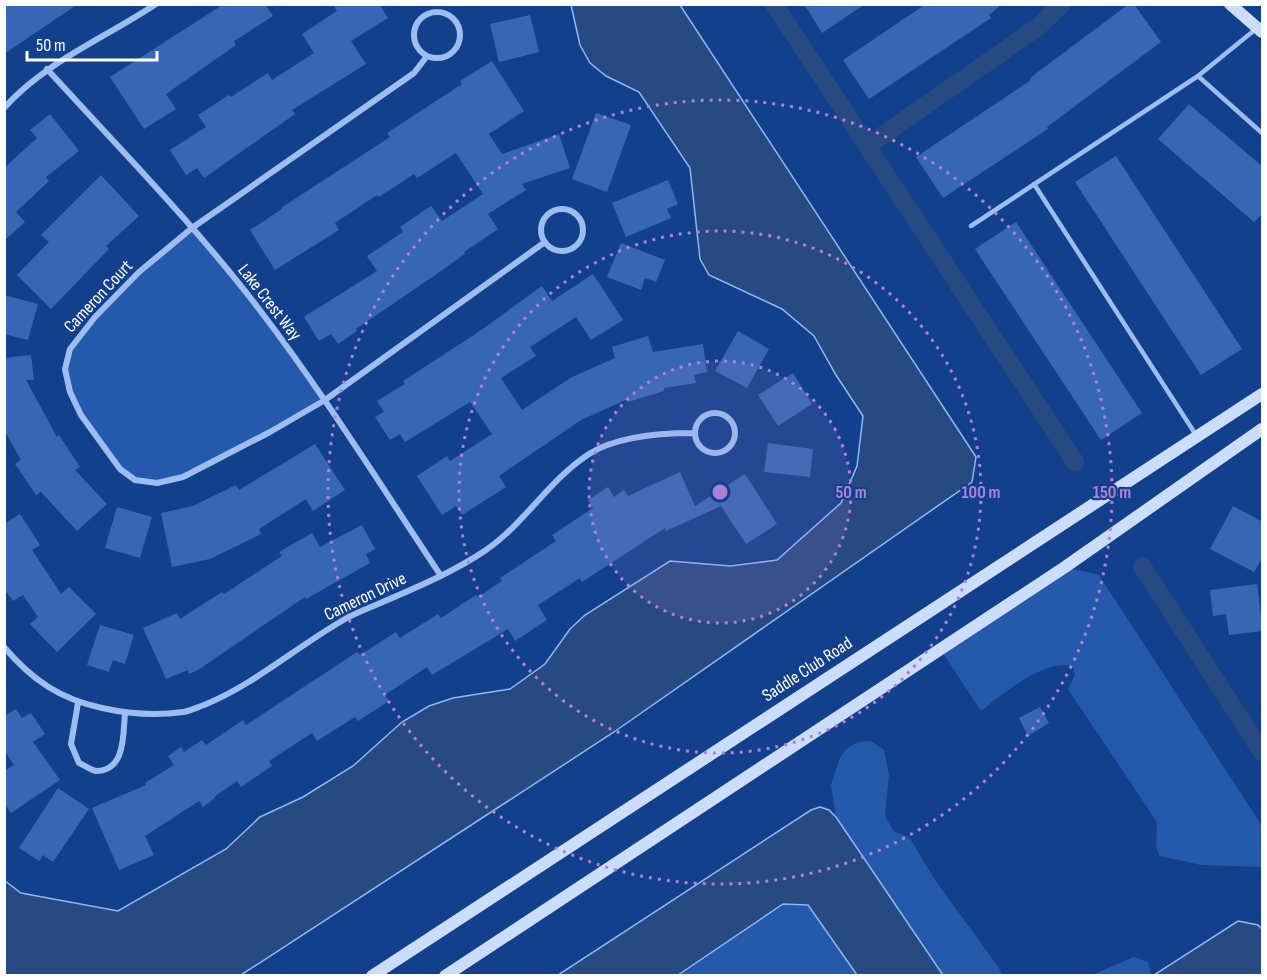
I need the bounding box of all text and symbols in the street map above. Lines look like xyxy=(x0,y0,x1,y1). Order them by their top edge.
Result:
scale bar xyxy=(27,24,158,62)
text: 50 m xyxy=(36,35,66,56)
street label: Cameron Court xyxy=(59,255,138,337)
street label: Lake Crest Way xyxy=(233,260,306,345)
centre of rings xyxy=(710,482,730,502)
text: 50 m xyxy=(835,482,867,503)
text: 100 m xyxy=(962,482,1001,503)
text: 150 m xyxy=(1093,482,1131,503)
street label: Cameron Drive xyxy=(321,568,410,625)
street label: Saddle Club Road xyxy=(758,633,856,706)

